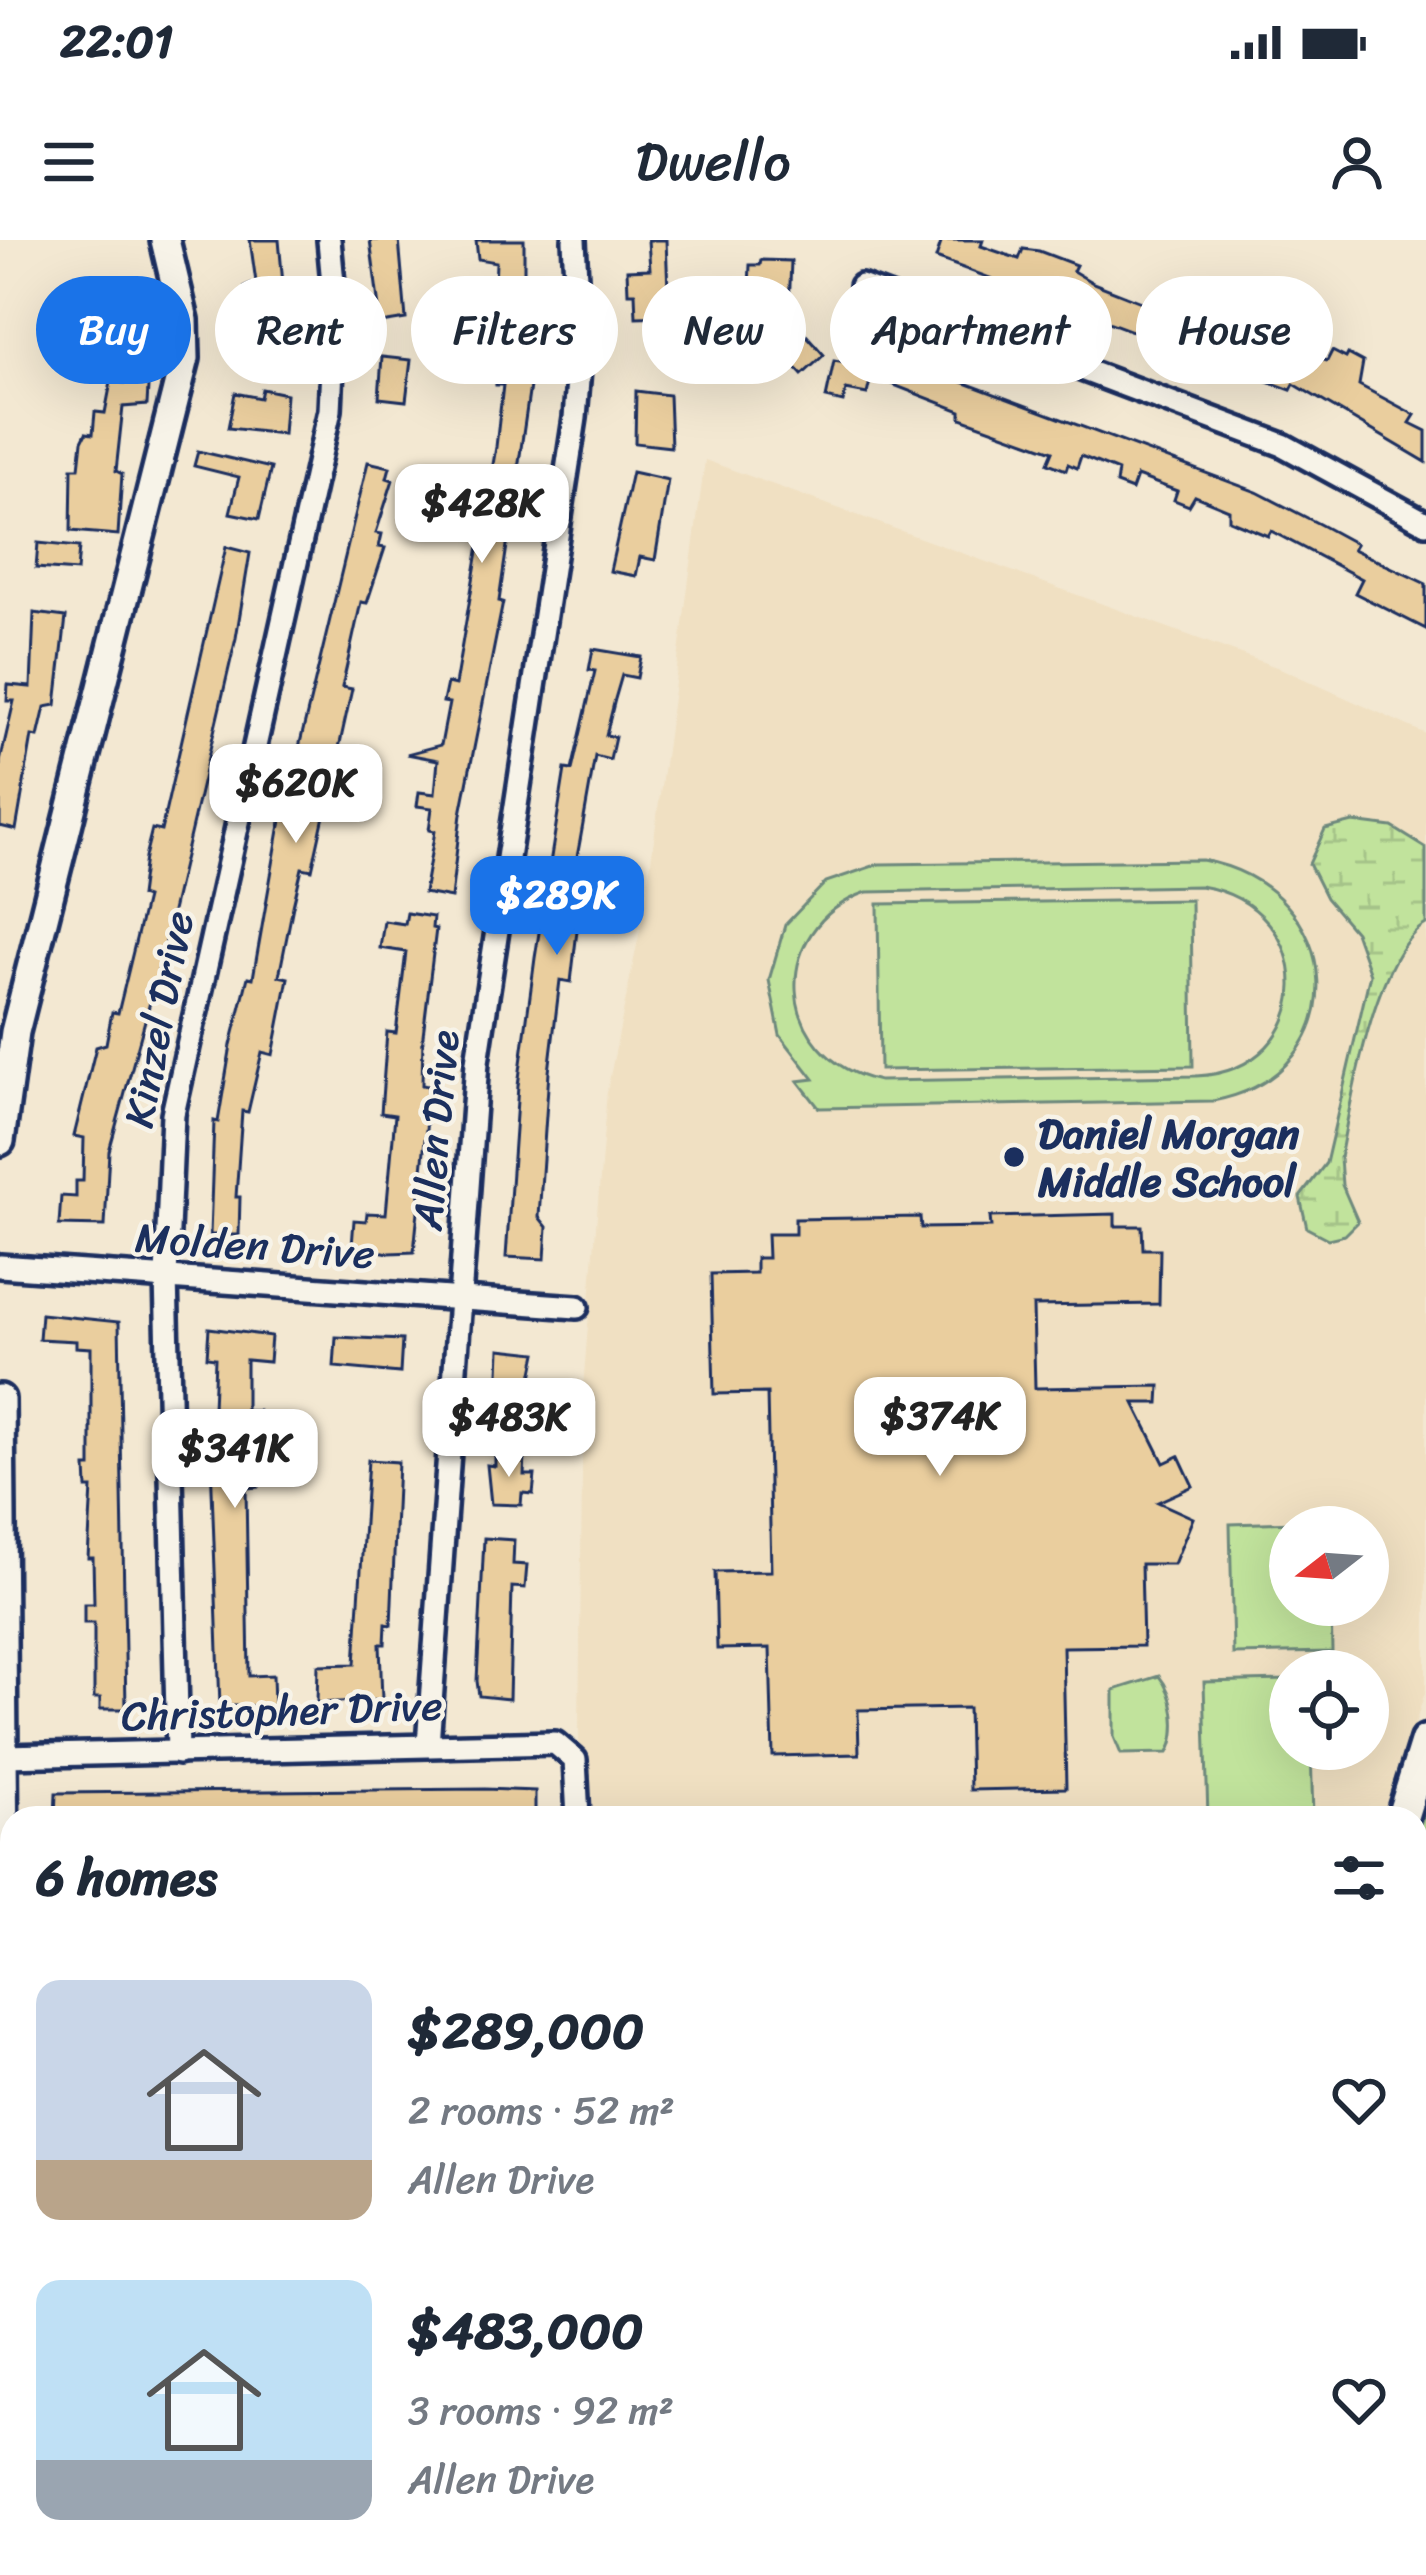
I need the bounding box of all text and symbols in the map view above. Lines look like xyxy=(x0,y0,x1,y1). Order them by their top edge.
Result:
text: 22:01 xyxy=(60,2,173,82)
text: Dwello xyxy=(635,114,791,210)
icon: menu xyxy=(36,129,102,195)
icon: person xyxy=(1324,129,1390,195)
chip: Buy xyxy=(36,276,191,384)
chip: Rent xyxy=(215,276,387,384)
chip: Filters xyxy=(411,276,618,384)
chip: New xyxy=(642,276,806,384)
chip: Apartment xyxy=(830,276,1112,384)
chip: House xyxy=(1136,276,1333,384)
pin: $428K xyxy=(398,464,566,566)
text: $428K xyxy=(422,468,542,537)
pin: $620K xyxy=(212,744,380,846)
text: $620K xyxy=(236,748,356,817)
pin: $289K xyxy=(473,856,641,958)
text: $289K xyxy=(497,860,617,929)
street label: Kinzel Drive xyxy=(102,905,216,1134)
street label: Allen Drive xyxy=(390,1027,482,1234)
place label: Daniel Morgan Middle School xyxy=(1037,1097,1300,1219)
marker: Daniel Morgan Middle School xyxy=(1001,1144,1027,1170)
street label: Molden Drive xyxy=(133,1201,377,1291)
pin: $374K xyxy=(856,1377,1024,1479)
pin: $483K xyxy=(425,1378,593,1480)
text: $374K xyxy=(881,1381,999,1450)
text: $483K xyxy=(449,1382,569,1451)
pin: $341K xyxy=(151,1409,319,1511)
text: $341K xyxy=(179,1413,291,1482)
north arrow xyxy=(1269,1506,1389,1626)
map controls xyxy=(1269,1506,1389,1770)
button: locate xyxy=(1269,1650,1389,1770)
street label: Christopher Drive xyxy=(120,1668,444,1754)
text: 6 homes xyxy=(36,1833,217,1923)
icon: filters xyxy=(1326,1845,1392,1911)
text: $289,000 xyxy=(408,1986,644,2076)
icon: home xyxy=(132,2028,276,2172)
icon: heart xyxy=(1326,2067,1392,2133)
text: 2 rooms · 52 m² xyxy=(408,2076,675,2145)
text: Allen Drive xyxy=(408,2145,594,2214)
text: $483,000 xyxy=(408,2286,643,2376)
icon: home xyxy=(132,2328,276,2472)
icon: heart xyxy=(1326,2367,1392,2433)
text: 3 rooms · 92 m² xyxy=(408,2376,674,2445)
text: Allen Drive xyxy=(408,2445,594,2514)

